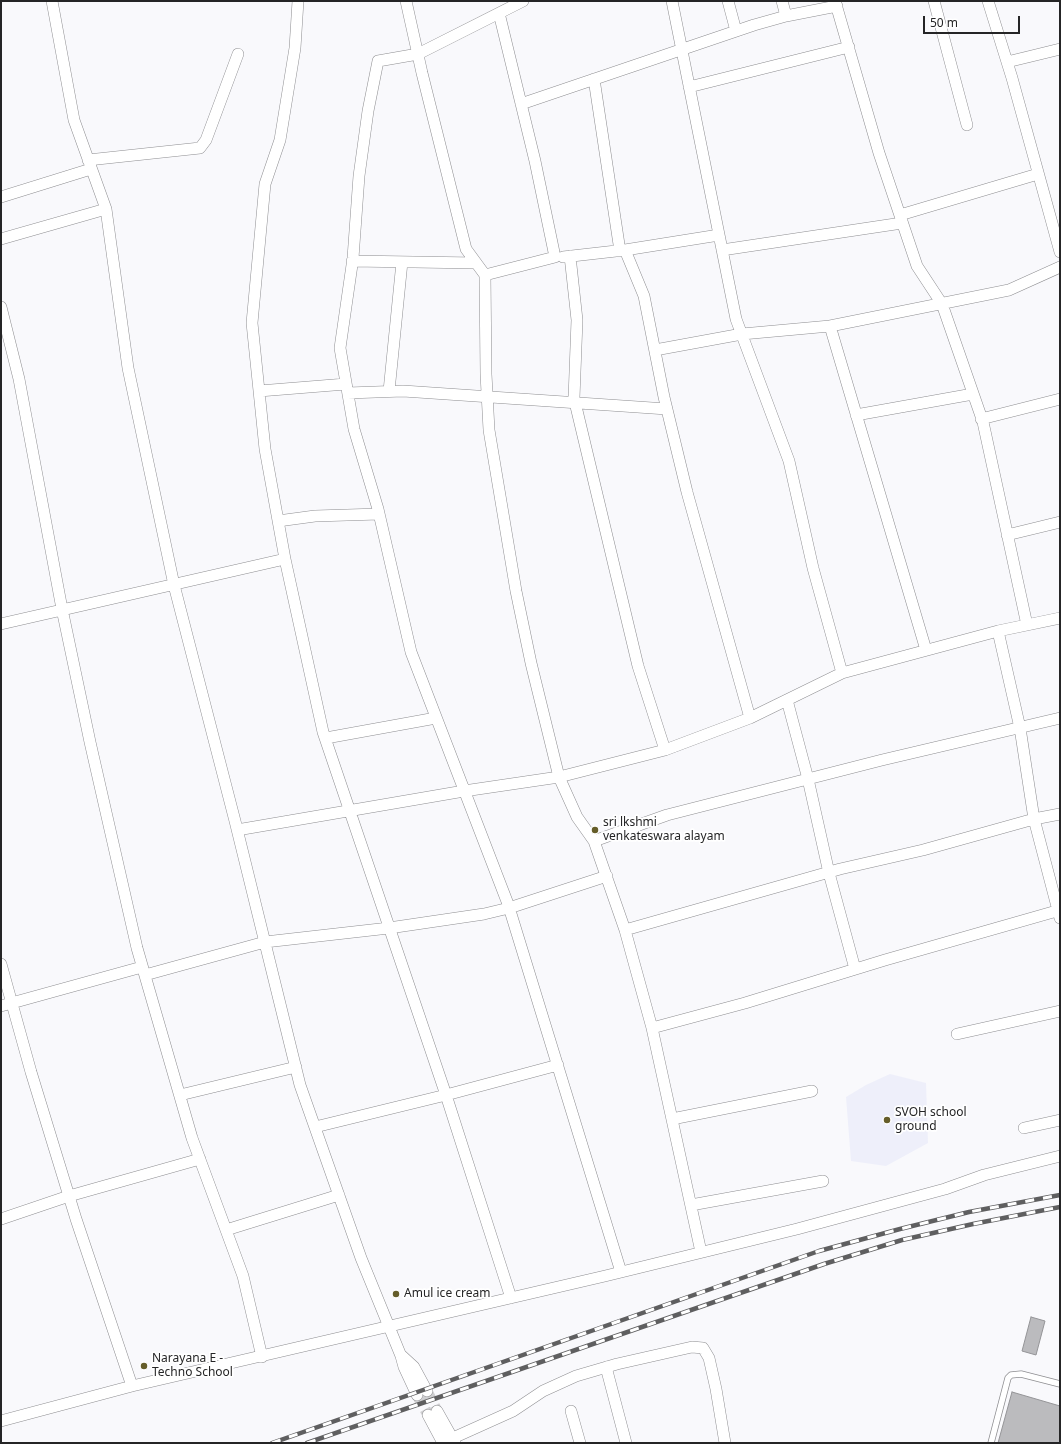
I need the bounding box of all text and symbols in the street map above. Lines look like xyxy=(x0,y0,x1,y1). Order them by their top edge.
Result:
scale bar xyxy=(925,8,1022,34)
text: 50 m xyxy=(930,14,958,31)
place label: sri lkshmi venkateswara alayam xyxy=(603,816,725,844)
marker: sri lkshmi venkateswara alayam xyxy=(590,825,600,835)
place label: SVOH school ground xyxy=(895,1106,967,1134)
marker: SVOH school ground xyxy=(882,1115,892,1125)
place label: Amul ice cream xyxy=(404,1287,490,1301)
marker: Amul ice cream xyxy=(391,1289,401,1299)
place label: Narayana E - Techno School xyxy=(152,1352,233,1380)
marker: Narayana E - Techno School xyxy=(139,1361,149,1371)

